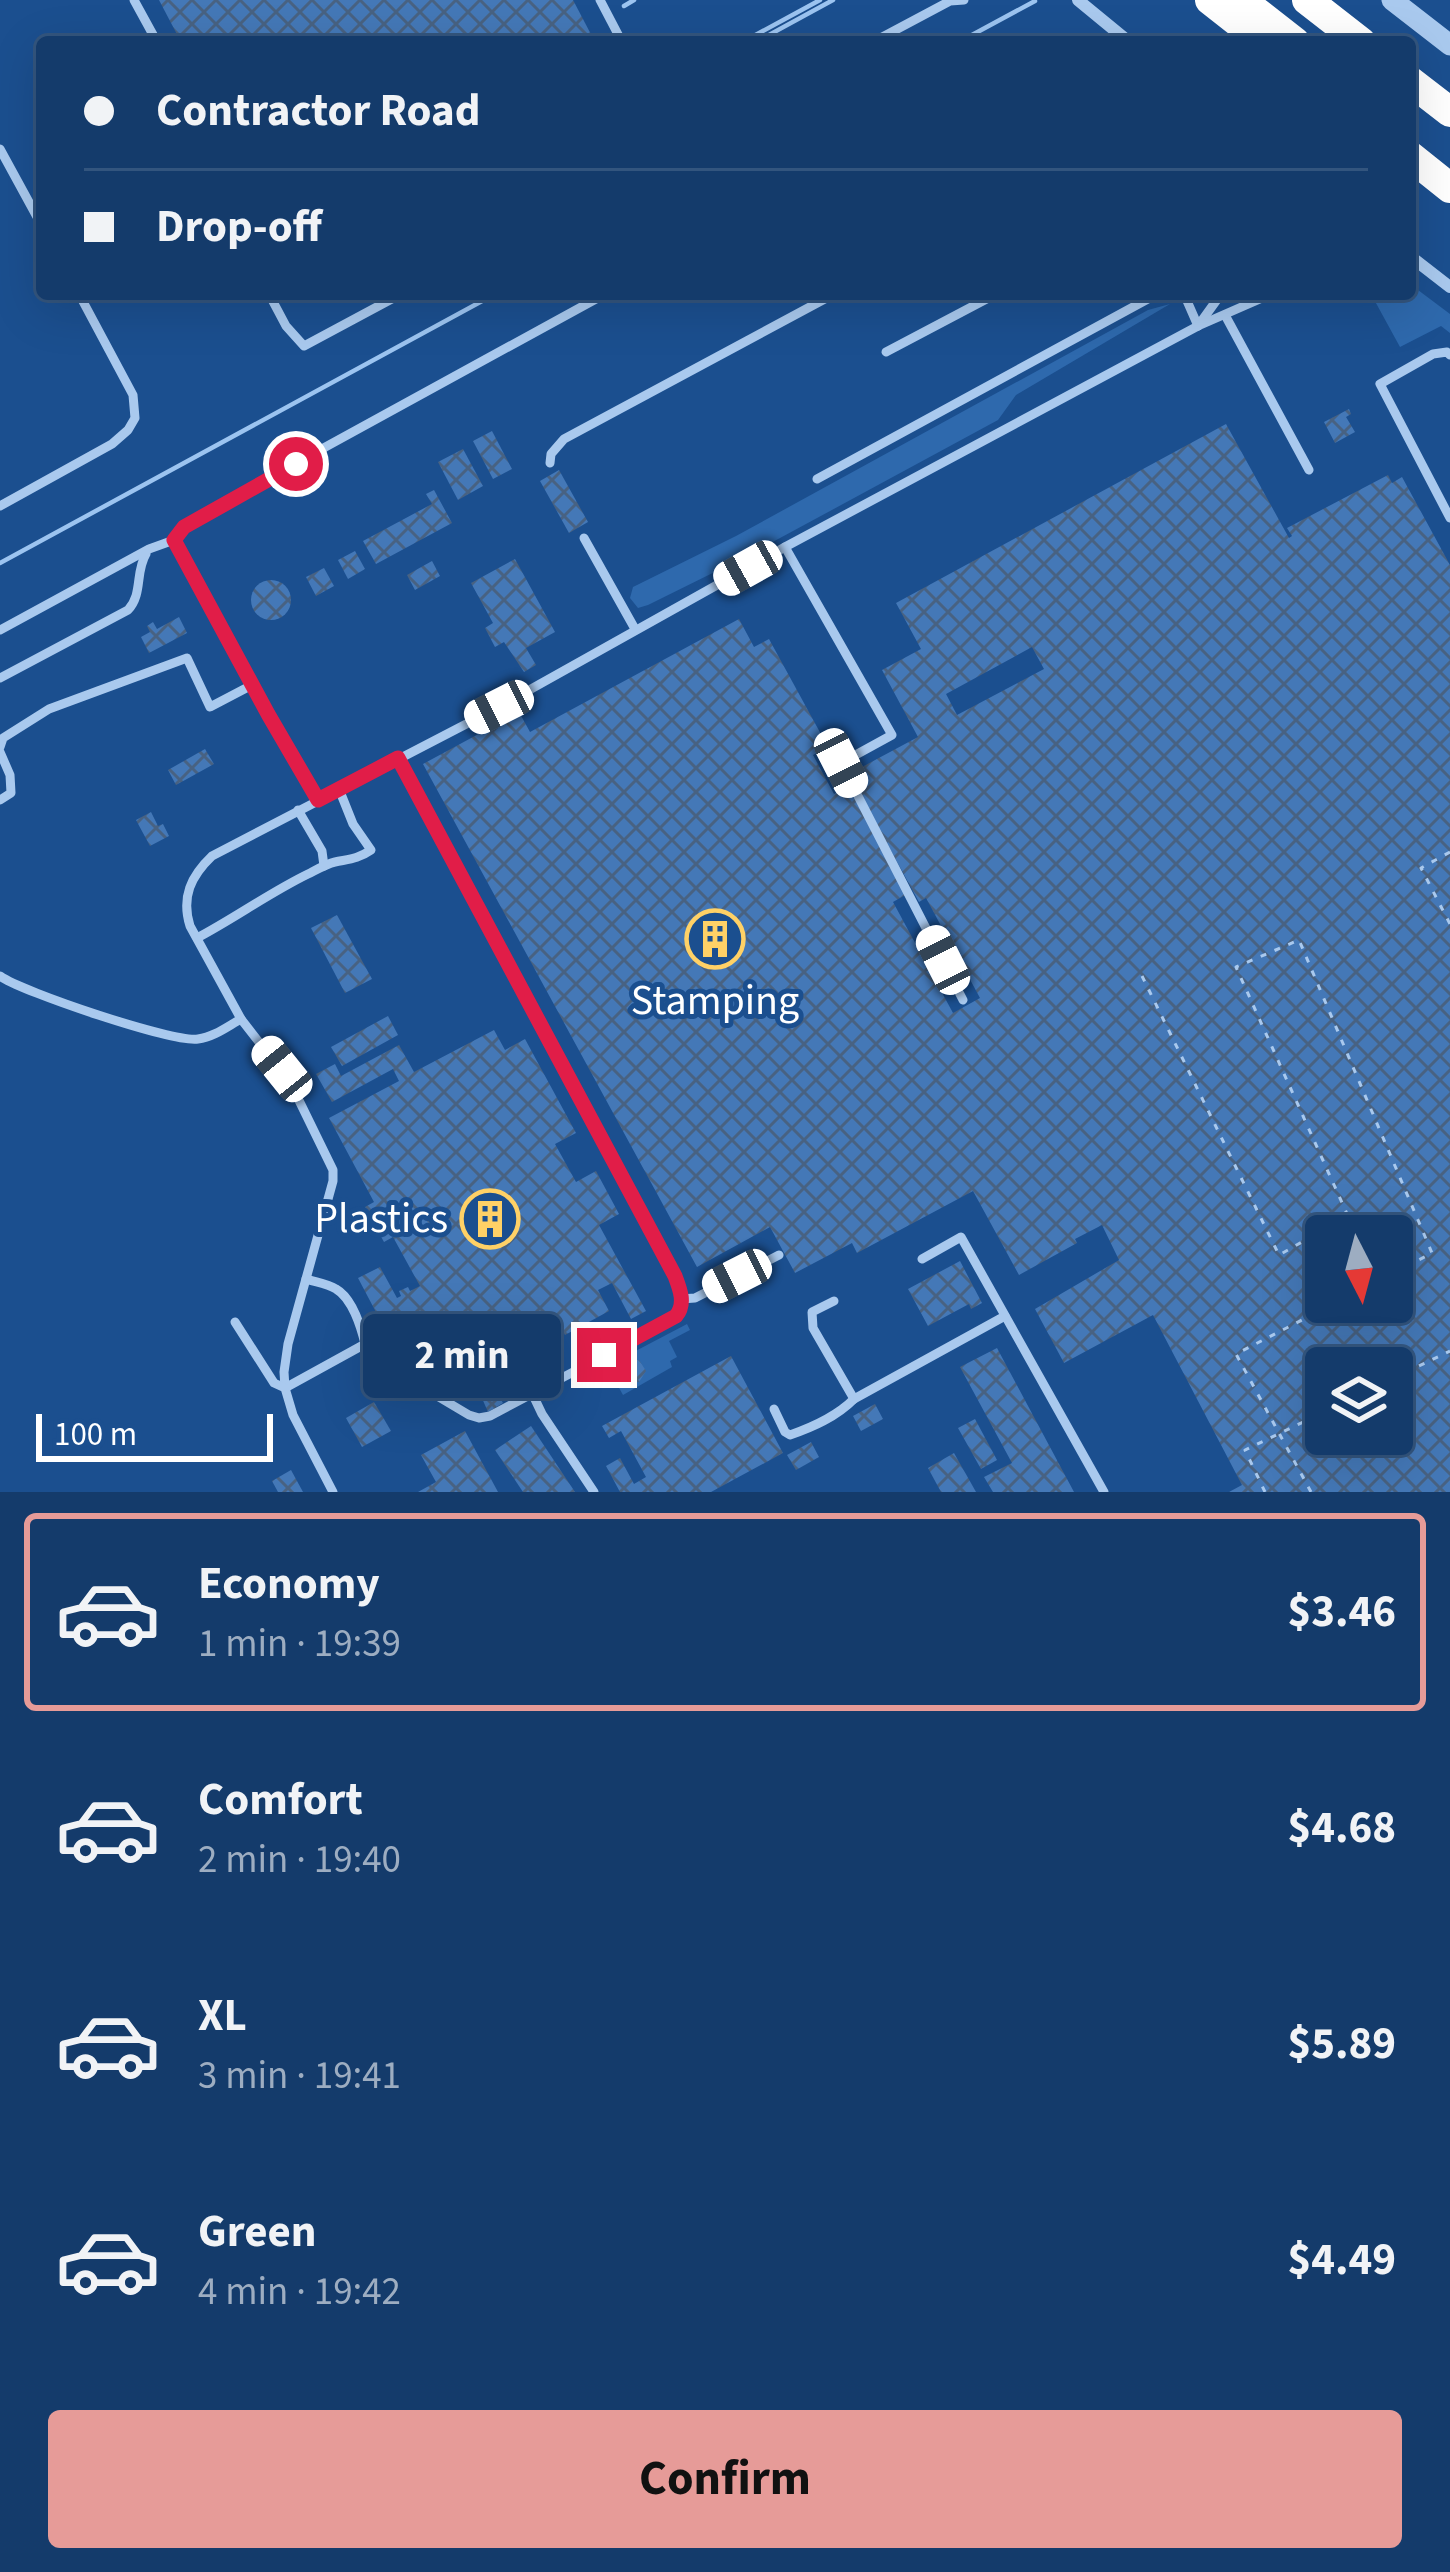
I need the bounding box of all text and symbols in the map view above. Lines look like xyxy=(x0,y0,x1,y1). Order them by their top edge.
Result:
text: Contractor Road xyxy=(156,79,481,143)
text: Drop-off xyxy=(156,195,322,259)
route start xyxy=(269,437,323,491)
car xyxy=(708,535,788,601)
car xyxy=(459,675,539,739)
car xyxy=(809,723,873,803)
building icon: Stamping xyxy=(684,908,746,970)
car xyxy=(911,920,975,1000)
place label: Stamping xyxy=(631,971,799,1031)
car xyxy=(245,1030,319,1108)
building icon: Plastics xyxy=(459,1188,521,1250)
place label: Plastics xyxy=(314,1189,448,1249)
north arrow xyxy=(1305,1215,1413,1323)
map controls xyxy=(1305,1215,1413,1455)
car xyxy=(697,1244,777,1308)
callout: 2 min xyxy=(364,1313,562,1397)
text: 2 min xyxy=(415,1328,509,1384)
route end xyxy=(577,1328,631,1382)
button: layers xyxy=(1305,1347,1413,1455)
scale bar xyxy=(36,1408,273,1461)
text: 100 m xyxy=(54,1411,137,1458)
text: Economy xyxy=(198,1552,380,1616)
icon: car xyxy=(54,1558,162,1666)
text: $3.46 xyxy=(1287,1580,1396,1644)
text: 1 min · 19:39 xyxy=(198,1616,401,1672)
text: Comfort xyxy=(198,1768,363,1832)
icon: car xyxy=(54,1774,162,1882)
text: $4.68 xyxy=(1287,1796,1396,1860)
text: 2 min · 19:40 xyxy=(198,1832,401,1888)
text: XL xyxy=(198,1984,247,2048)
icon: car xyxy=(54,1990,162,2098)
text: $5.89 xyxy=(1287,2012,1396,2076)
text: 3 min · 19:41 xyxy=(198,2048,401,2104)
text: Green xyxy=(198,2200,317,2264)
icon: car xyxy=(54,2206,162,2314)
text: $4.49 xyxy=(1287,2228,1396,2292)
text: 4 min · 19:42 xyxy=(198,2264,401,2320)
button: Confirm xyxy=(48,2410,1402,2548)

